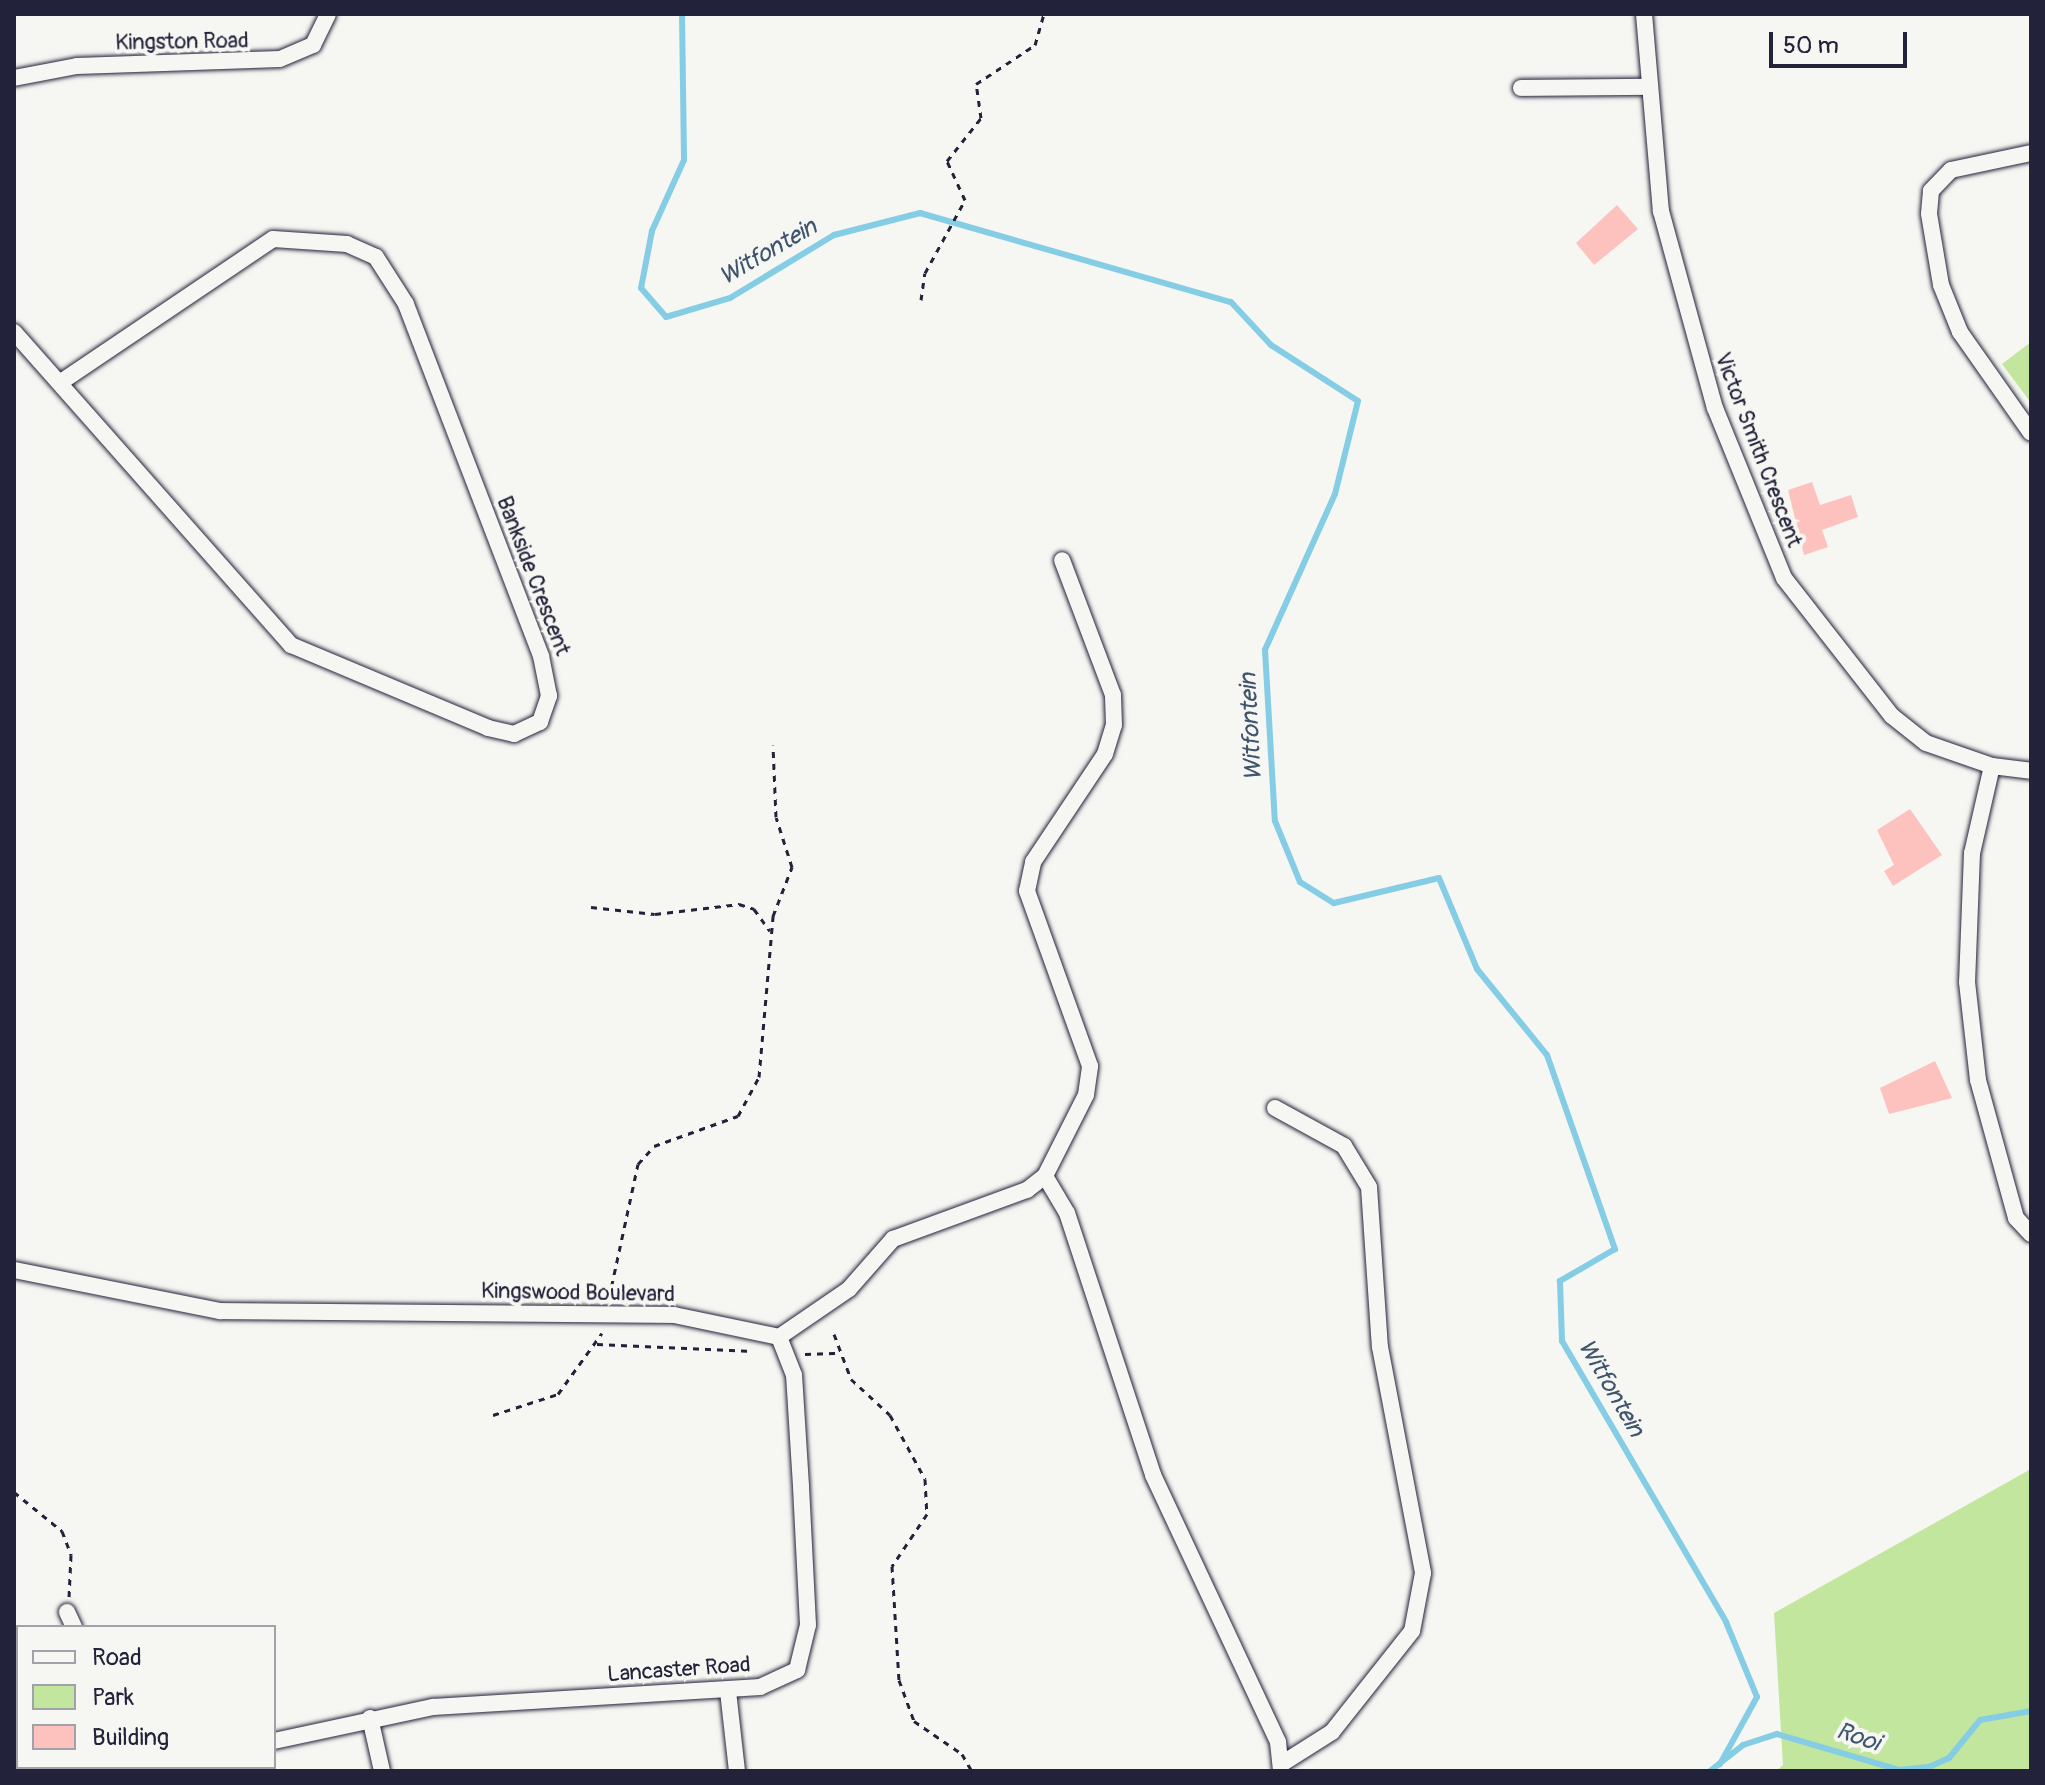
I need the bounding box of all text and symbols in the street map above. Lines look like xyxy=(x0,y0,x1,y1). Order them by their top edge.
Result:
scale bar xyxy=(1773,16,1911,66)
street label: Kingston Road xyxy=(115,28,249,56)
text: 50 m xyxy=(1783,31,1839,60)
water label: Witfontein xyxy=(714,213,822,291)
street label: Victor Smith Crescent xyxy=(1709,349,1807,551)
street label: Bankside Crescent xyxy=(491,493,575,659)
water label: Witfontein xyxy=(1234,672,1268,782)
street label: Kingswood Boulevard xyxy=(481,1278,675,1308)
water label: Witfontein xyxy=(1572,1334,1650,1442)
legend xyxy=(16,1625,276,1769)
text: Road xyxy=(92,1643,142,1672)
street label: Lancaster Road xyxy=(606,1652,752,1688)
text: Park xyxy=(92,1683,134,1712)
water label: Rooi xyxy=(1833,1716,1883,1758)
text: Building xyxy=(92,1723,169,1752)

